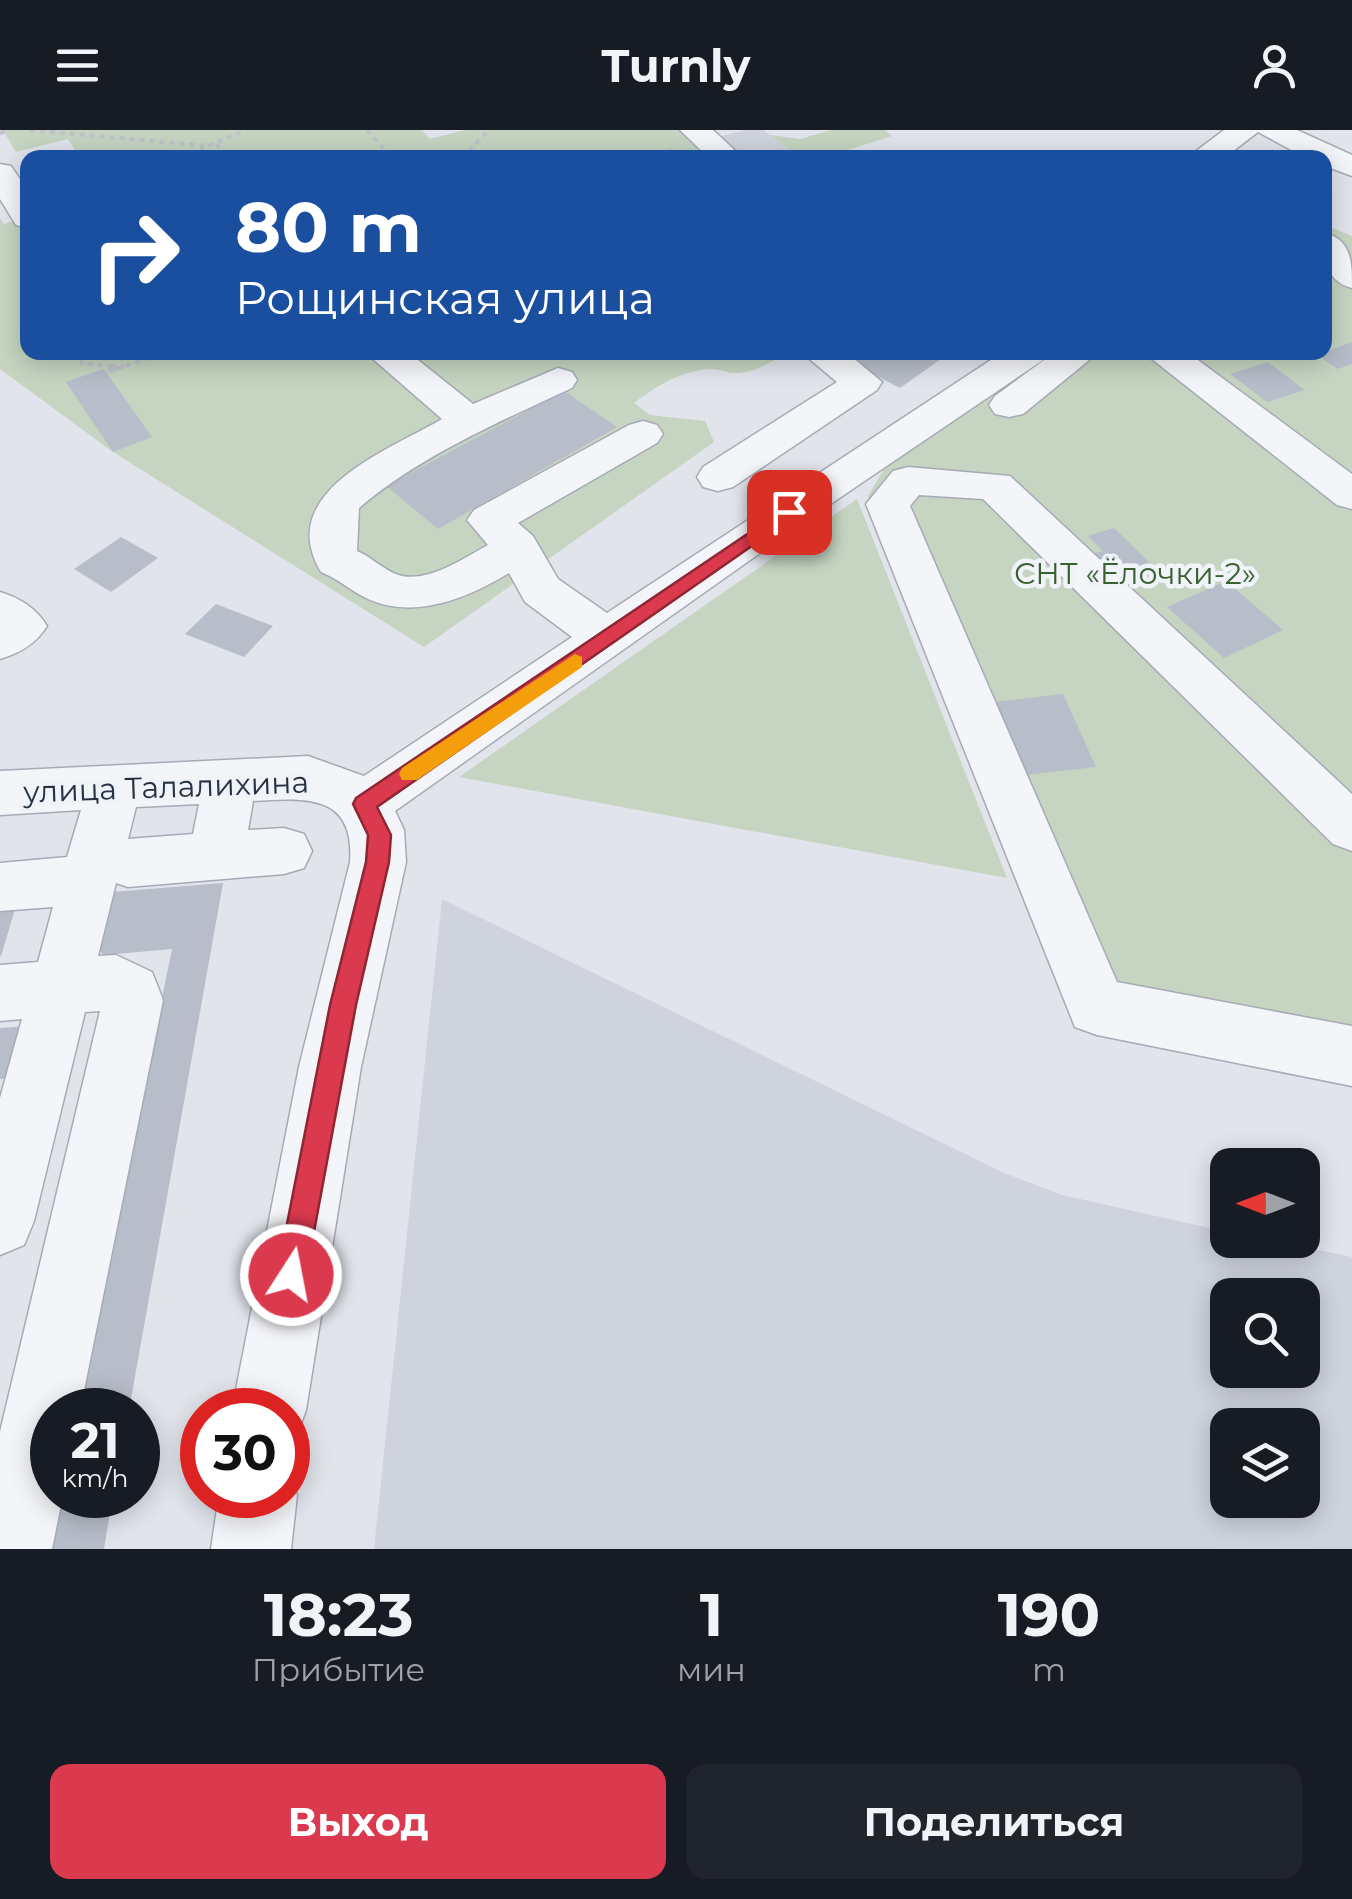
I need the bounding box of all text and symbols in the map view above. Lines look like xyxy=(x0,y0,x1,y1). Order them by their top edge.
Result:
icon: menu xyxy=(50,38,105,93)
text: Turnly xyxy=(602,38,750,93)
icon: person xyxy=(1247,38,1302,93)
text: 80 m xyxy=(235,184,422,270)
icon: right xyxy=(70,190,200,320)
text: Рощинская улица xyxy=(235,270,655,325)
pin xyxy=(747,470,832,555)
icon: arrive xyxy=(762,485,817,540)
park label: СНТ «Ёлочки-2» xyxy=(1014,555,1256,592)
street label: улица Талалихина xyxy=(21,764,310,811)
north arrow xyxy=(1210,1148,1320,1258)
map controls xyxy=(1210,1148,1320,1518)
position arrow xyxy=(239,1223,343,1327)
button: search xyxy=(1210,1278,1320,1388)
speed limit sign: 30 xyxy=(180,1388,310,1518)
button: layers xyxy=(1210,1408,1320,1518)
text: 21 xyxy=(70,1410,120,1471)
text: km/h xyxy=(62,1463,128,1493)
text: 18:23 xyxy=(264,1578,413,1651)
text: 1 xyxy=(700,1578,723,1651)
text: 190 xyxy=(998,1578,1100,1651)
text: Прибытие xyxy=(252,1650,425,1689)
text: мин xyxy=(677,1650,746,1689)
text: m xyxy=(1032,1650,1066,1689)
button: Выход xyxy=(50,1764,666,1879)
button: Поделиться xyxy=(686,1764,1302,1879)

